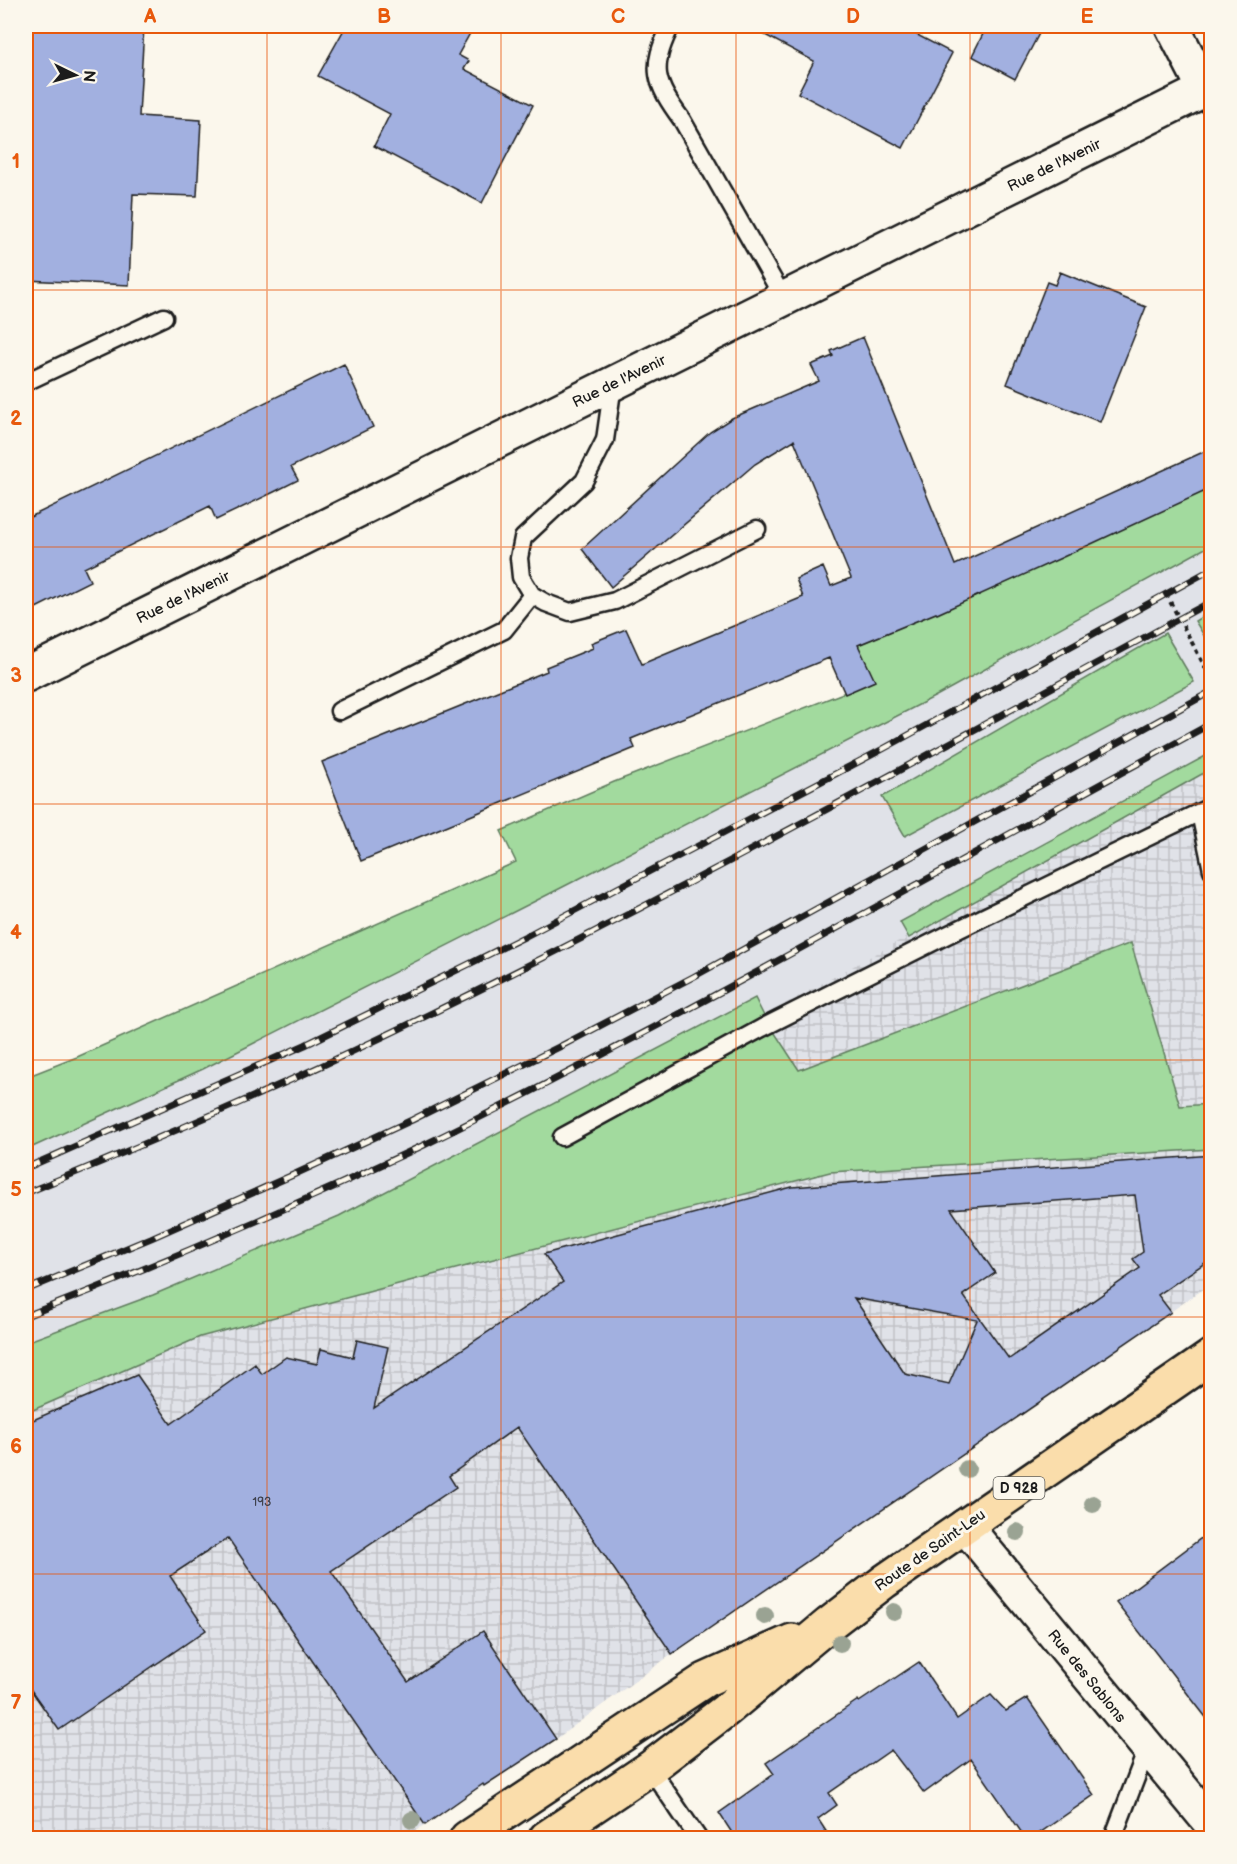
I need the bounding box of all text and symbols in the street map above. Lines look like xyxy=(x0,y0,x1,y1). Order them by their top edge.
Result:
text: A xyxy=(143,5,157,29)
text: B xyxy=(377,5,391,29)
text: C xyxy=(611,5,625,29)
text: D xyxy=(846,5,860,29)
text: E xyxy=(1081,5,1094,29)
north arrow xyxy=(45,45,105,105)
text: N xyxy=(78,69,98,83)
street label: Rue de l'Avenir xyxy=(1004,134,1104,196)
text: 1 xyxy=(12,150,20,174)
street label: Rue de l'Avenir xyxy=(569,350,669,412)
text: 2 xyxy=(10,407,22,431)
street label: Rue de l'Avenir xyxy=(133,566,233,628)
text: 3 xyxy=(10,664,22,688)
text: 4 xyxy=(10,921,22,945)
text: 5 xyxy=(10,1178,22,1202)
text: 6 xyxy=(10,1435,22,1459)
road number: D 928 xyxy=(994,1477,1044,1499)
house number: 193 xyxy=(253,1495,271,1510)
street label: Route de Saint-Leu xyxy=(871,1505,989,1596)
street label: Rue des Sablons xyxy=(1043,1626,1130,1727)
text: 7 xyxy=(10,1691,22,1715)

